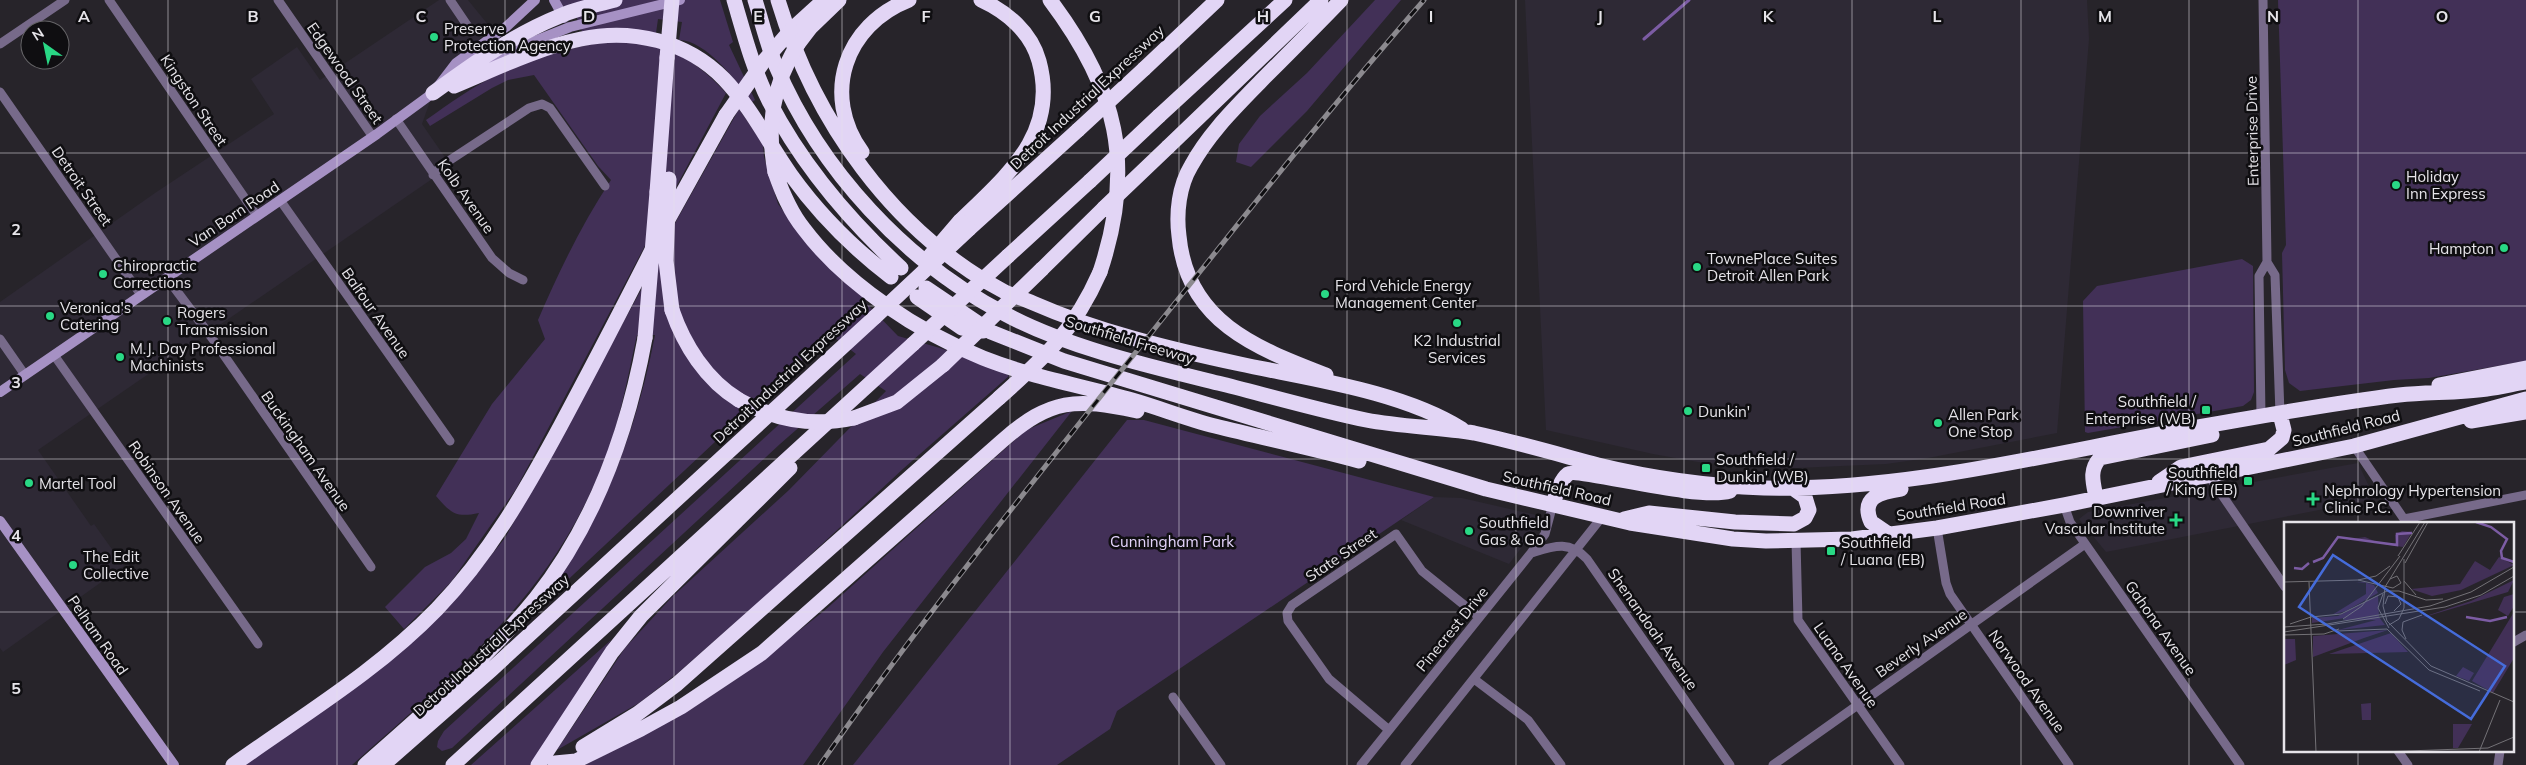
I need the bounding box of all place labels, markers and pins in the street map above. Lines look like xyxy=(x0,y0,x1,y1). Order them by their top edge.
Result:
place label: Preserve Protection Agency xyxy=(444,19,571,55)
marker: Preserve Protection Agency xyxy=(428,31,440,43)
place label: Holiday Inn Express xyxy=(2406,167,2486,203)
marker: Holiday Inn Express xyxy=(2390,179,2402,191)
place label: Hampton xyxy=(2429,239,2494,258)
marker: Hampton xyxy=(2498,242,2510,254)
place label: TownePlace Suites Detroit Allen Park xyxy=(1707,249,1837,285)
place label: Chiropractic Corrections xyxy=(113,256,197,292)
marker: TownePlace Suites Detroit Allen Park xyxy=(1691,261,1703,273)
marker: Chiropractic Corrections xyxy=(97,268,109,280)
place label: Ford Vehicle Energy Management Center xyxy=(1335,276,1477,312)
marker: Ford Vehicle Energy Management Center xyxy=(1319,288,1331,300)
place label: Veronica's Catering xyxy=(60,298,131,334)
place label: Rogers Transmission xyxy=(177,303,268,339)
marker: Veronica's Catering xyxy=(44,310,56,322)
marker: Rogers Transmission xyxy=(161,315,173,327)
marker: K2 Industrial Services xyxy=(1451,317,1463,329)
place label: K2 Industrial Services xyxy=(1414,331,1500,367)
place label: M.J. Day Professional Machinists xyxy=(130,339,276,375)
marker: M.J. Day Professional Machinists xyxy=(114,351,126,363)
place label: Southfield / Enterprise (WB) xyxy=(2085,392,2197,428)
place label: Dunkin' xyxy=(1698,402,1750,421)
marker: Southfield / Enterprise (WB) xyxy=(2200,404,2212,416)
marker: Dunkin' xyxy=(1682,405,1694,417)
place label: Allen Park One Stop xyxy=(1948,405,2019,441)
marker: Allen Park One Stop xyxy=(1932,417,1944,429)
place label: Southfield / Dunkin' (WB) xyxy=(1716,450,1809,486)
marker: Southfield / Dunkin' (WB) xyxy=(1700,462,1712,474)
place label: Southfield / King (EB) xyxy=(2165,463,2238,499)
place label: Martel Tool xyxy=(39,474,116,493)
marker: Southfield / King (EB) xyxy=(2242,475,2254,487)
marker: Martel Tool xyxy=(23,477,35,489)
place label: Nephrology Hypertension Clinic P.C. xyxy=(2324,481,2501,517)
marker: Nephrology Hypertension Clinic P.C. xyxy=(2306,492,2320,506)
place label: Downriver Vascular Institute xyxy=(2045,502,2166,538)
place label: Southfield Gas & Go xyxy=(1479,513,1549,549)
marker: Downriver Vascular Institute xyxy=(2169,513,2183,527)
marker: Southfield Gas & Go xyxy=(1463,525,1475,537)
place label: Southfield / Luana (EB) xyxy=(1840,533,1925,569)
marker: Southfield / Luana (EB) xyxy=(1825,545,1837,557)
place label: The Edit Collective xyxy=(83,547,149,583)
marker: The Edit Collective xyxy=(67,559,79,571)

